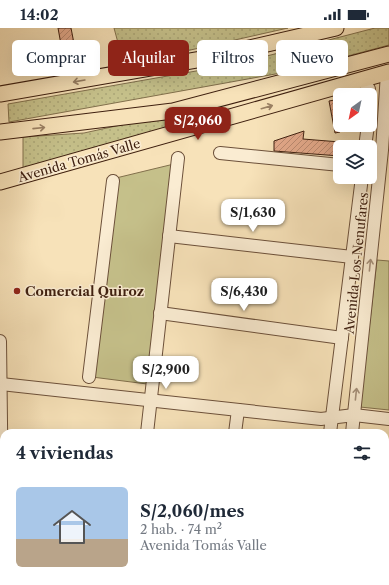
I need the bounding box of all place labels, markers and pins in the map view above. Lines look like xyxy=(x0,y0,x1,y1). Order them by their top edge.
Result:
pin: S/2,060 xyxy=(161,107,235,141)
pin: S/1,630 xyxy=(216,199,290,233)
pin: S/6,430 xyxy=(207,278,281,312)
place label: Comercial Quiroz xyxy=(25,283,144,299)
marker: Comercial Quiroz xyxy=(12,286,22,296)
pin: S/2,900 xyxy=(129,356,203,390)

